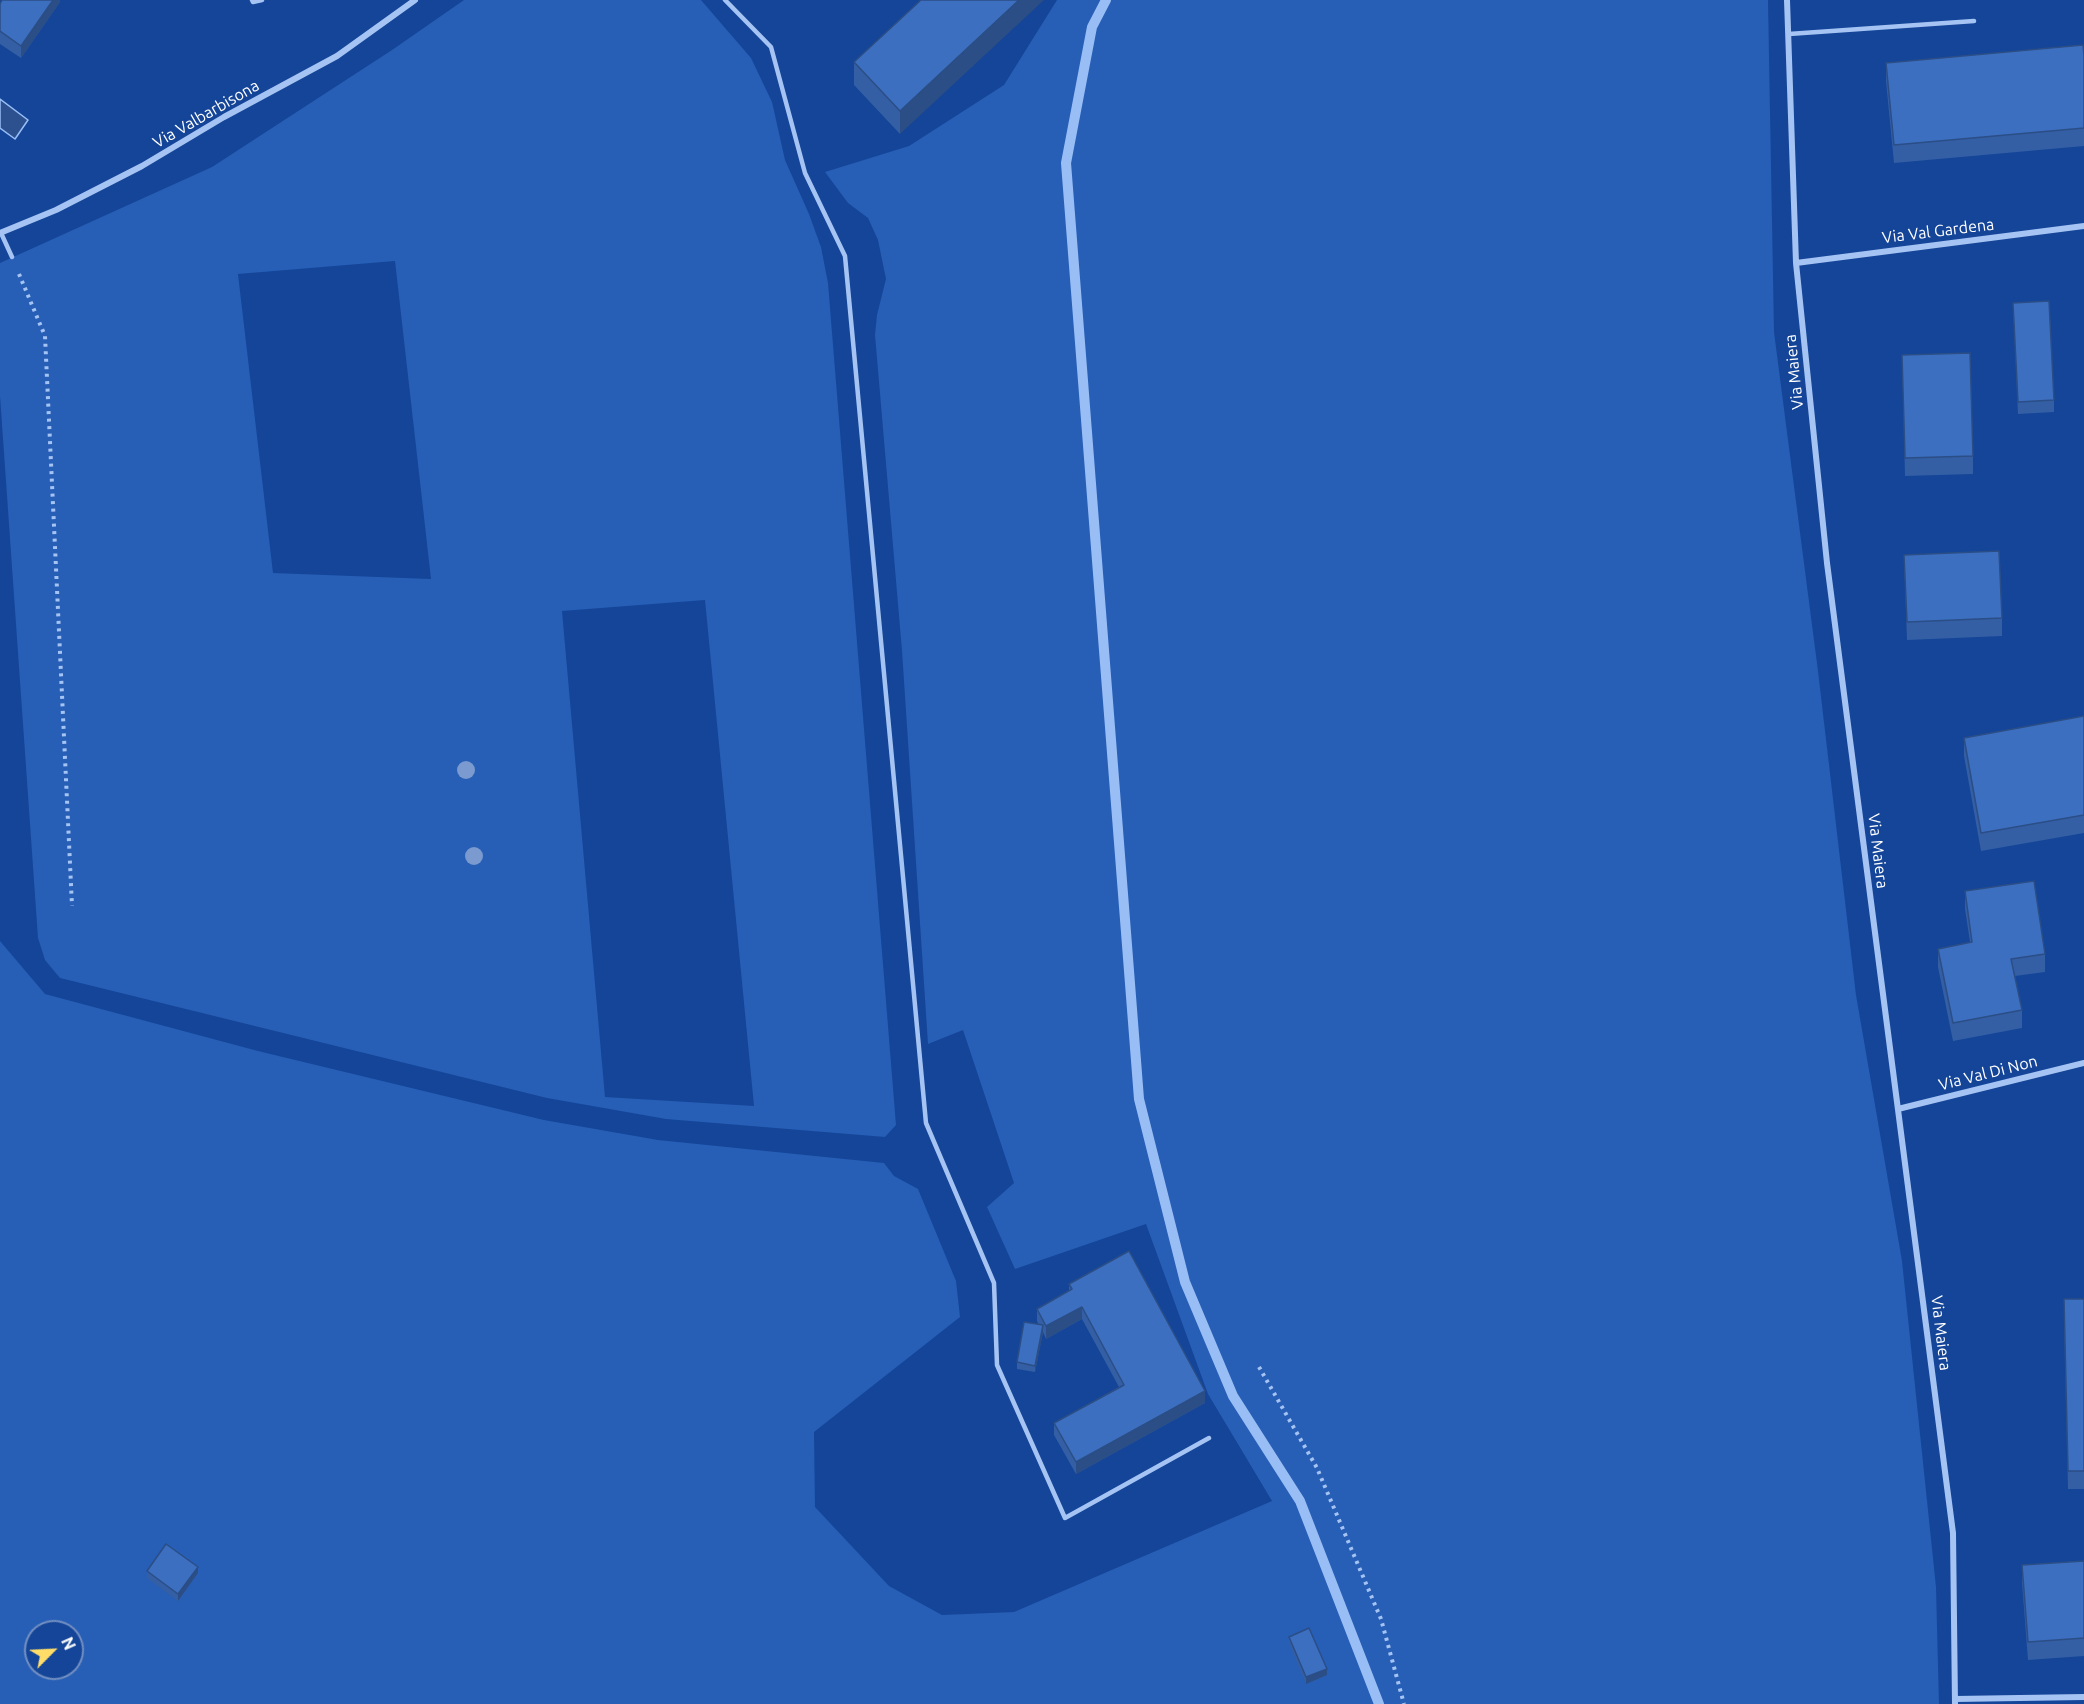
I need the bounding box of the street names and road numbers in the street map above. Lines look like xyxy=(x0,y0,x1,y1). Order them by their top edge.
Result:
street label: Via Valbarbisona xyxy=(150,76,262,152)
street label: Via Val Gardena xyxy=(1881,215,1995,247)
street label: Via Maiera xyxy=(1781,333,1807,411)
street label: Via Maiera xyxy=(1864,812,1892,890)
street label: Via Val Di Non xyxy=(1937,1051,2039,1095)
street label: Via Maiera xyxy=(1927,1294,1955,1372)

